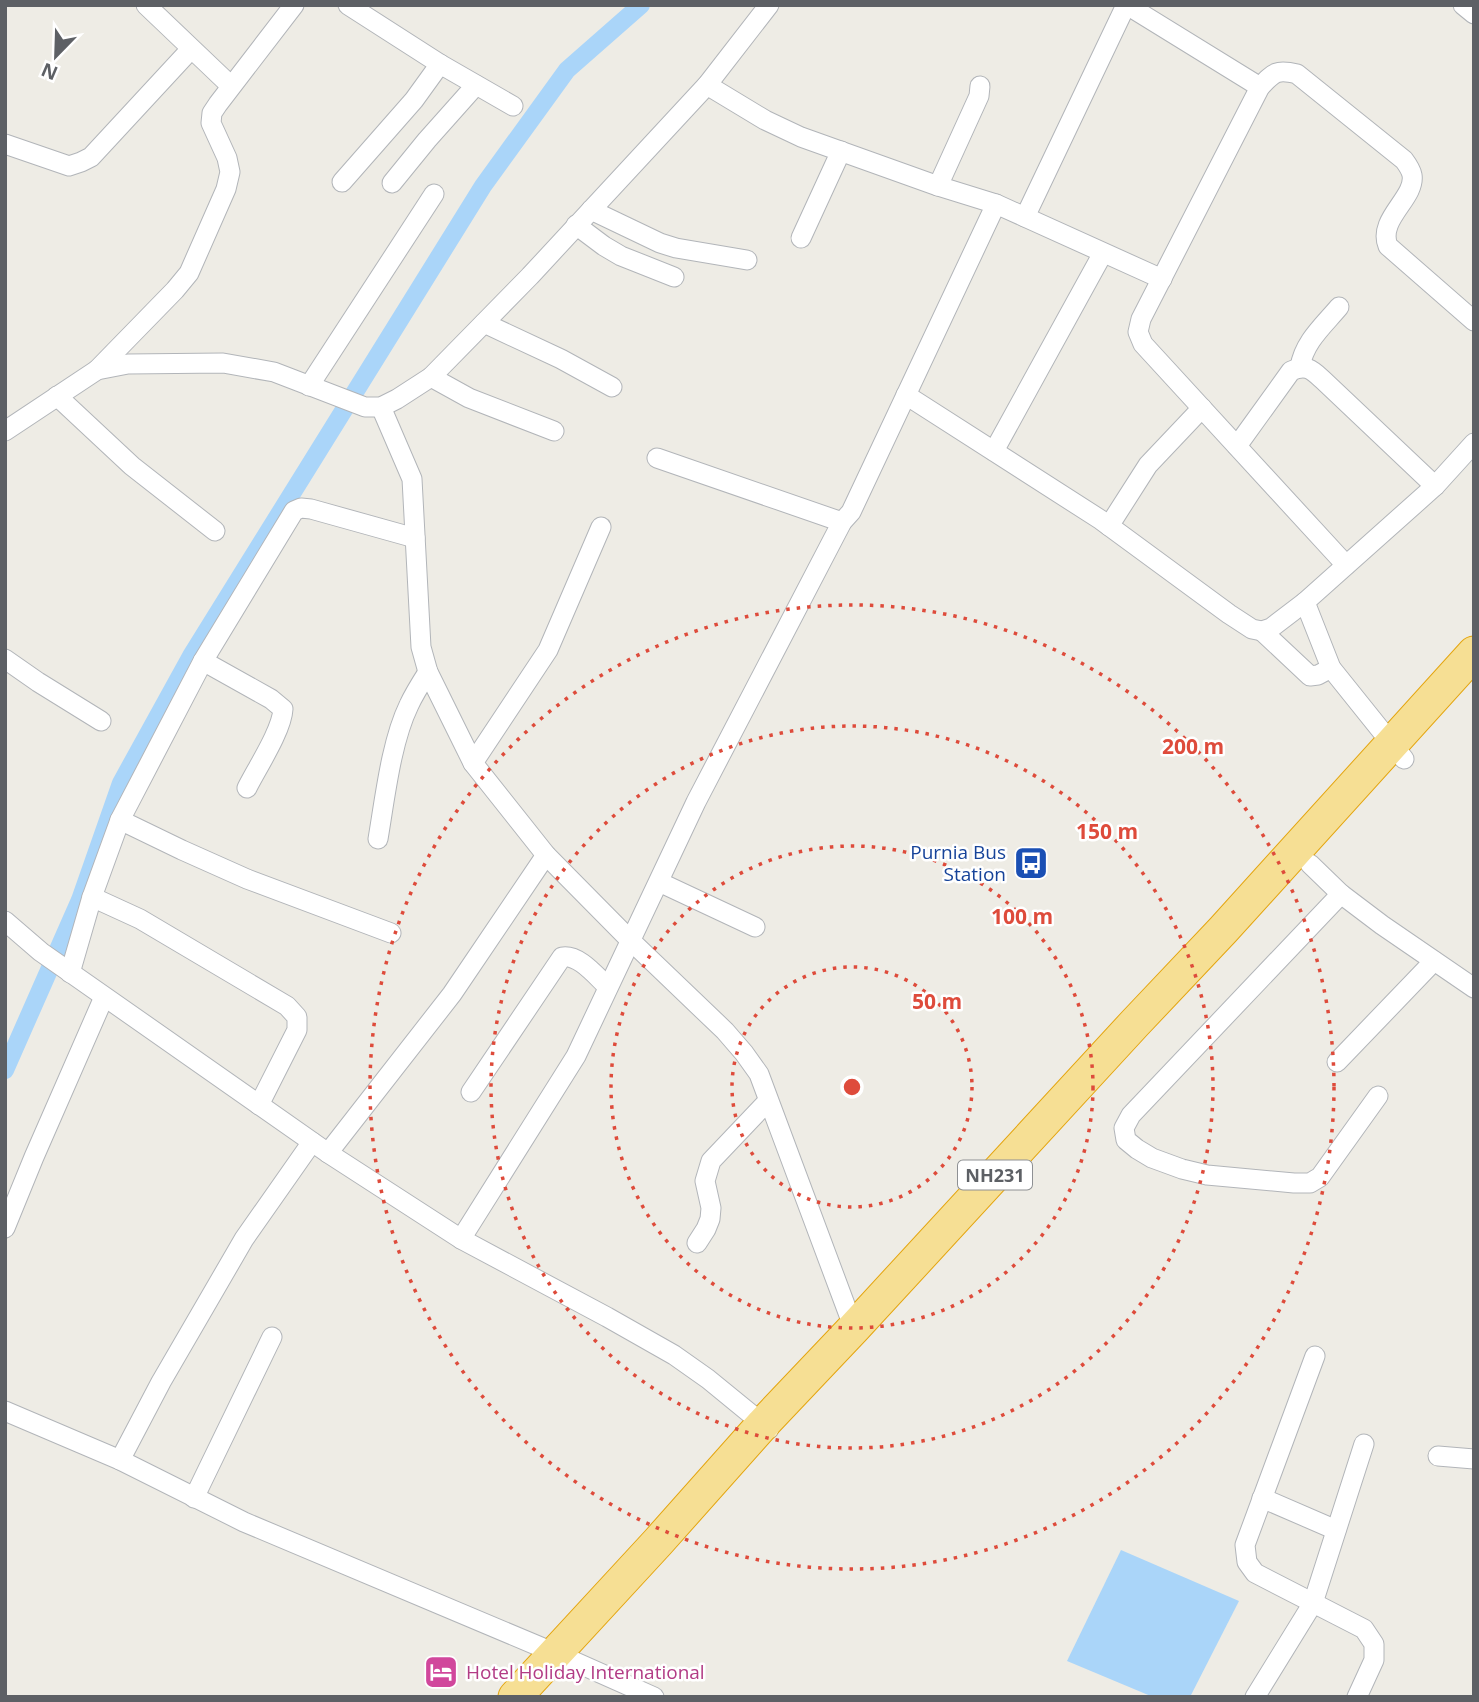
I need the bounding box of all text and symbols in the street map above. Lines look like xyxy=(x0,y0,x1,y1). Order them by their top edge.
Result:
north arrow xyxy=(21,21,91,91)
text: N xyxy=(37,57,62,87)
text: 200 m xyxy=(1162,732,1224,760)
text: 150 m xyxy=(1076,817,1138,845)
place label: Purnia Bus Station xyxy=(910,839,1006,887)
bus stop icon: Purnia Bus Station xyxy=(1012,844,1050,882)
text: 100 m xyxy=(991,902,1053,930)
text: 50 m xyxy=(912,987,962,1015)
centre of rings xyxy=(840,1075,864,1099)
road number: NH231 xyxy=(958,1160,1032,1190)
hotel icon: Hotel Holiday International xyxy=(422,1653,460,1691)
place label: Hotel Holiday International xyxy=(466,1659,705,1685)

